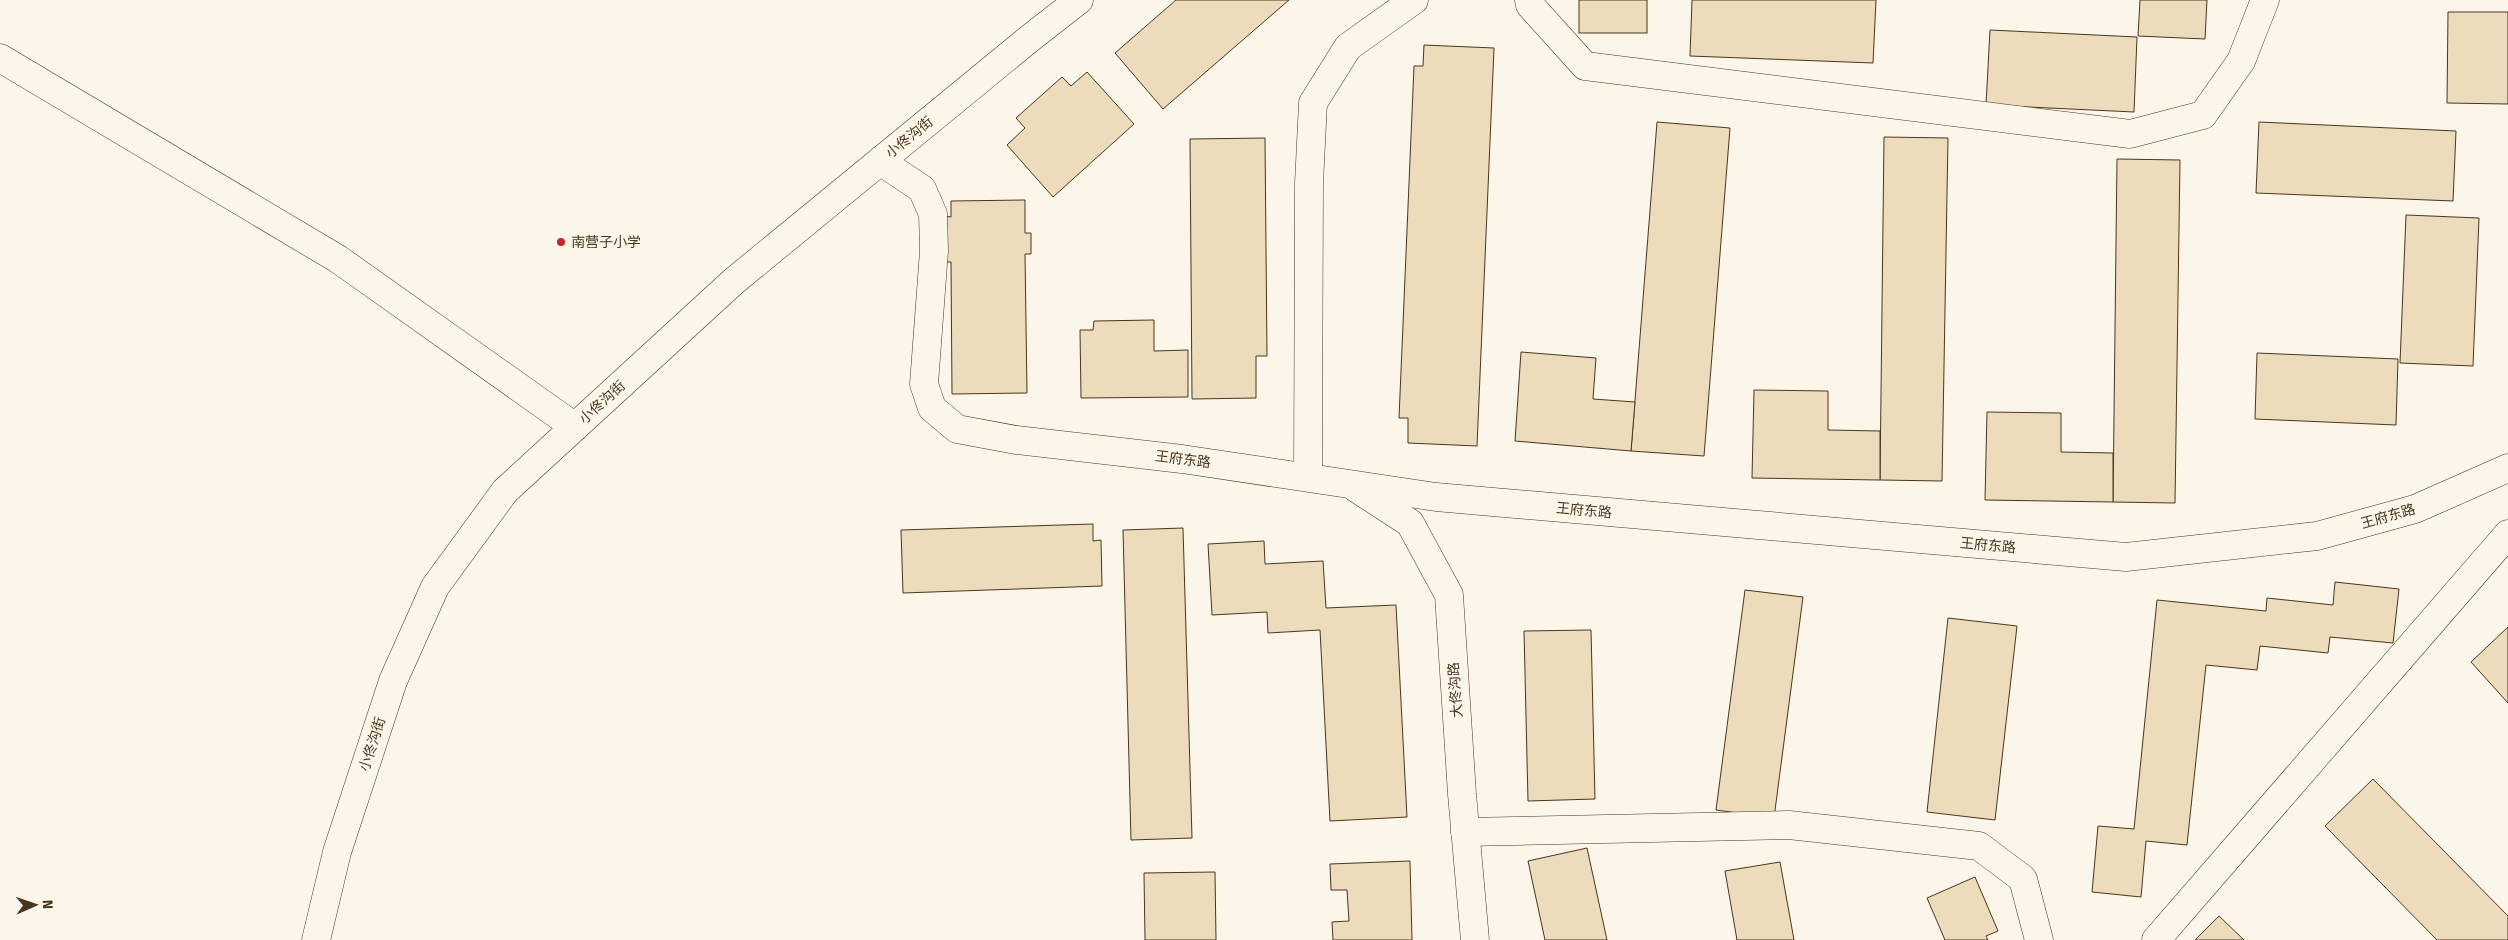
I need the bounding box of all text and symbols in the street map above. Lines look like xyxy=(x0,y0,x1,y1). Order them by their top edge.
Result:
street label: 小佟沟街 xyxy=(882,113,936,162)
place label: 南营子小学 xyxy=(571,234,641,251)
marker: 南营子小学 xyxy=(555,236,567,248)
street label: 小佟沟街 xyxy=(576,377,629,427)
street label: 王府东路 xyxy=(1154,448,1212,471)
street label: 王府东路 xyxy=(1555,500,1613,521)
street label: 王府东路 xyxy=(2359,501,2417,532)
street label: 王府东路 xyxy=(1959,535,2017,556)
street label: 大佟沟路 xyxy=(1445,661,1466,718)
street label: 小佟沟街 xyxy=(356,715,389,773)
north arrow xyxy=(10,880,60,930)
text: N xyxy=(39,900,56,910)

